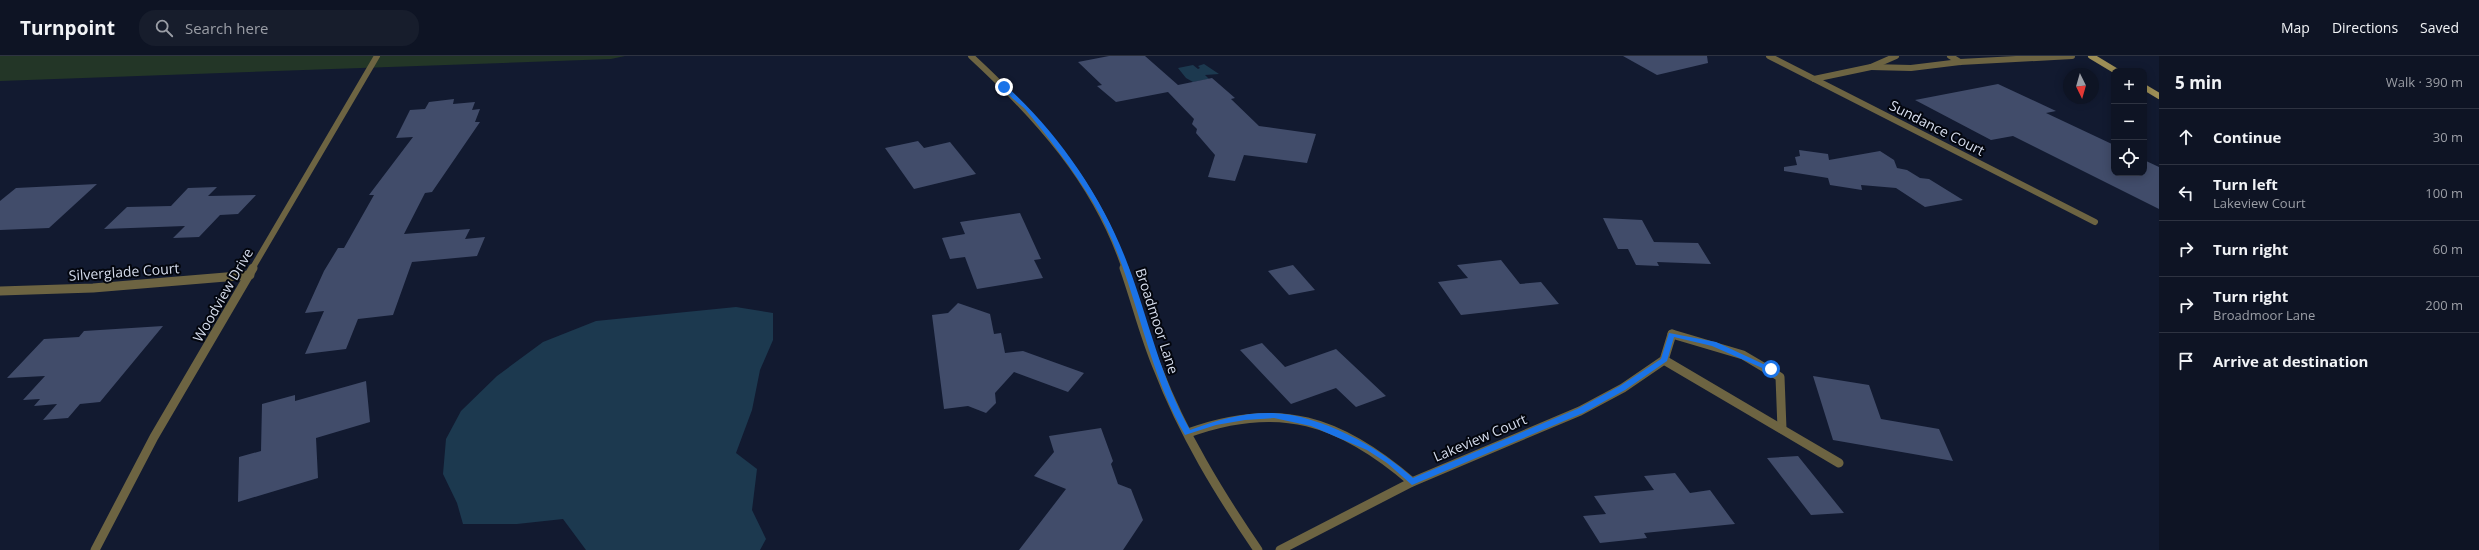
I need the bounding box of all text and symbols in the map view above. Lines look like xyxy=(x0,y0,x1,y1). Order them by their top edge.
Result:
search box xyxy=(139,10,419,46)
text: Turnpoint xyxy=(20,15,115,41)
icon: search xyxy=(153,17,175,39)
text: Search here xyxy=(185,18,269,38)
text: Map xyxy=(2281,18,2310,37)
text: Directions xyxy=(2332,18,2398,37)
text: Saved xyxy=(2420,18,2459,37)
north arrow xyxy=(2063,68,2099,104)
map controls xyxy=(2111,68,2147,176)
button: + xyxy=(2111,68,2147,104)
text: 5 min xyxy=(2175,71,2222,94)
text: Walk · 390 m xyxy=(2386,73,2463,91)
route end xyxy=(995,78,1013,96)
street label: Sundance Court xyxy=(1886,95,1988,160)
button: − xyxy=(2111,104,2147,140)
icon: ahead xyxy=(2175,126,2197,148)
text: Continue xyxy=(2213,127,2281,147)
text: 30 m xyxy=(2433,128,2463,146)
button: locate xyxy=(2111,140,2147,176)
text: Turn left xyxy=(2213,174,2278,194)
icon: left xyxy=(2175,182,2197,204)
text: 100 m xyxy=(2425,184,2463,202)
text: Lakeview Court xyxy=(2213,194,2306,212)
icon: right xyxy=(2175,238,2197,260)
text: Turn right xyxy=(2213,239,2288,259)
text: 60 m xyxy=(2433,240,2463,258)
street label: Woodview Drive xyxy=(188,244,257,345)
street label: Silverglade Court xyxy=(68,258,180,285)
street label: Broadmoor Lane xyxy=(1131,265,1184,376)
text: Turn right xyxy=(2213,286,2288,306)
icon: right xyxy=(2175,294,2197,316)
text: 200 m xyxy=(2425,296,2463,314)
text: Broadmoor Lane xyxy=(2213,306,2315,324)
icon: arrive xyxy=(2175,350,2197,372)
text: Arrive at destination xyxy=(2213,351,2368,371)
route start xyxy=(1762,360,1780,378)
street label: Lakeview Court xyxy=(1430,409,1529,466)

